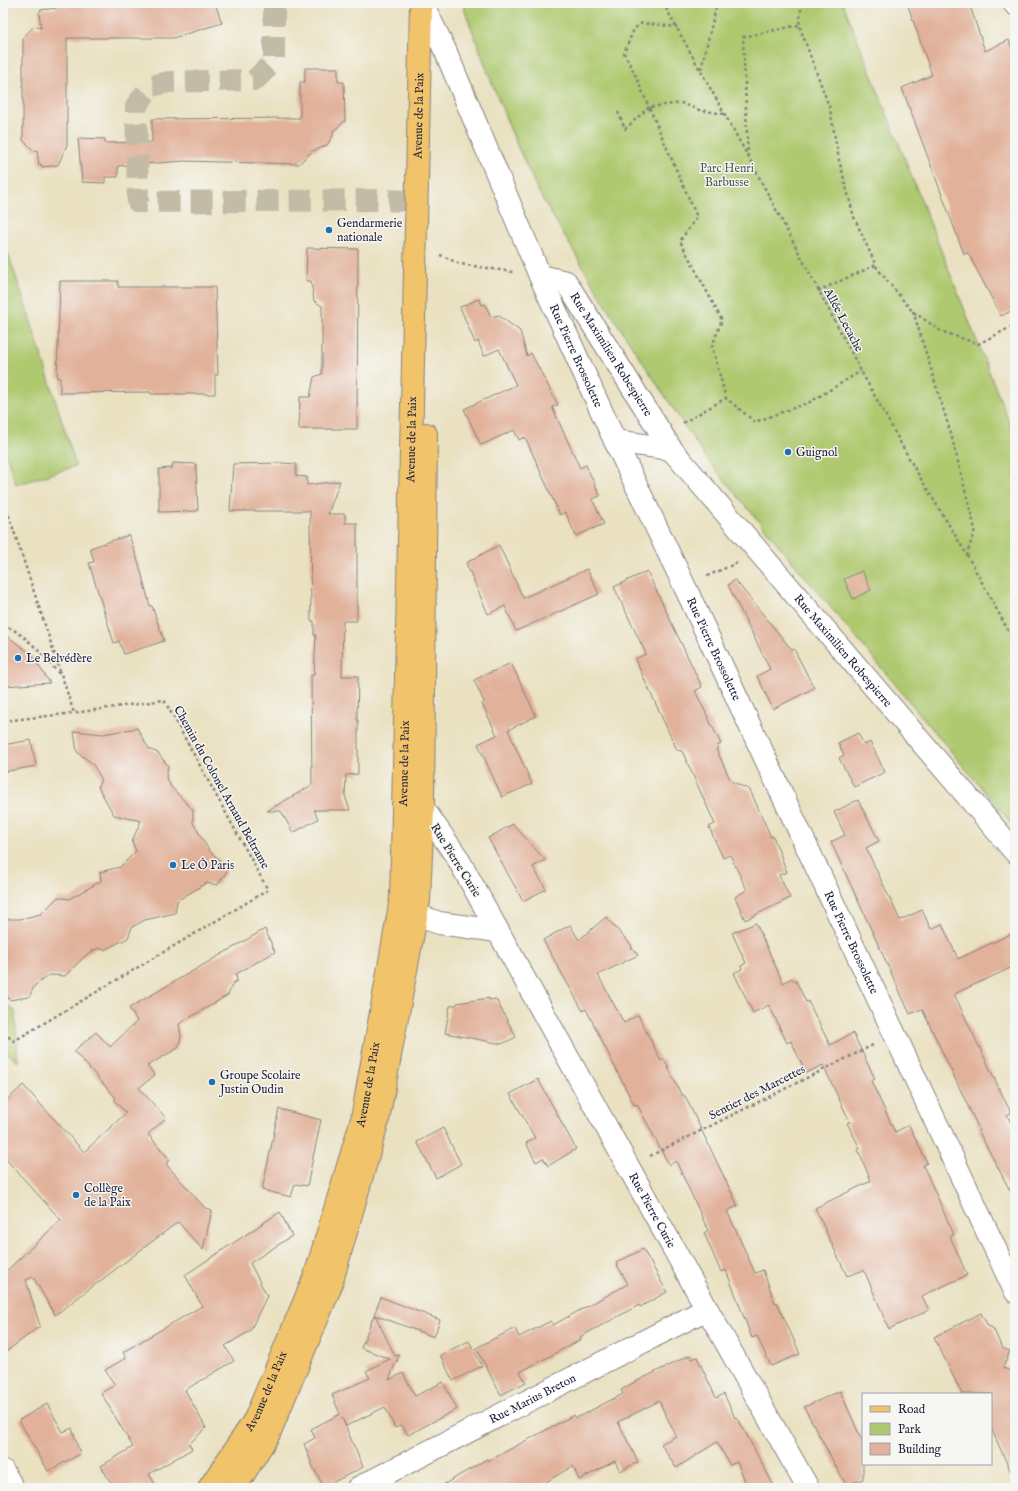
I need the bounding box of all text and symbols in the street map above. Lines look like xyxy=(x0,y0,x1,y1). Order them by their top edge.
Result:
street label: Avenue de la Paix xyxy=(411,72,427,160)
park label: Parc Henri Barbusse xyxy=(700,161,754,190)
place label: Gendarmerie nationale xyxy=(337,216,403,245)
marker: Gendarmerie nationale xyxy=(324,225,334,235)
street label: Allée Lecache xyxy=(820,285,867,355)
street label: Rue Maximilien Robespierre xyxy=(566,290,656,420)
street label: Rue Pierre Brossolette xyxy=(546,302,606,411)
street label: Avenue de la Paix xyxy=(403,396,420,484)
place label: Guignol xyxy=(796,445,838,460)
marker: Guignol xyxy=(783,447,793,457)
street label: Rue Maximilien Robespierre xyxy=(790,591,895,711)
street label: Rue Pierre Brossolette xyxy=(683,595,744,704)
place label: Le Belvédère xyxy=(26,651,92,666)
marker: Le Belvédère xyxy=(13,653,23,663)
street label: Chemin du Colonel Arnaud Beltrame xyxy=(170,703,273,872)
street label: Avenue de la Paix xyxy=(396,720,413,808)
street label: Rue Pierre Curie xyxy=(427,821,484,900)
place label: Le Ô Paris xyxy=(181,857,234,873)
marker: Le Ô Paris xyxy=(168,860,178,870)
street label: Rue Pierre Brossolette xyxy=(820,889,882,997)
street label: Avenue de la Paix xyxy=(353,1041,384,1130)
street label: Sentier des Marcettes xyxy=(707,1062,808,1123)
place label: Groupe Scolaire Justin Oudin xyxy=(218,1068,301,1098)
marker: Groupe Scolaire Justin Oudin xyxy=(207,1077,217,1087)
street label: Rue Pierre Curie xyxy=(625,1170,679,1251)
place label: Collège de la Paix xyxy=(84,1181,131,1210)
marker: Collège de la Paix xyxy=(71,1190,81,1200)
street label: Avenue de la Paix xyxy=(241,1349,291,1435)
street label: Rue Marius Breton xyxy=(487,1370,579,1427)
legend xyxy=(862,1393,992,1465)
text: Road xyxy=(898,1402,926,1417)
text: Park xyxy=(898,1422,921,1437)
text: Building xyxy=(898,1442,942,1457)

